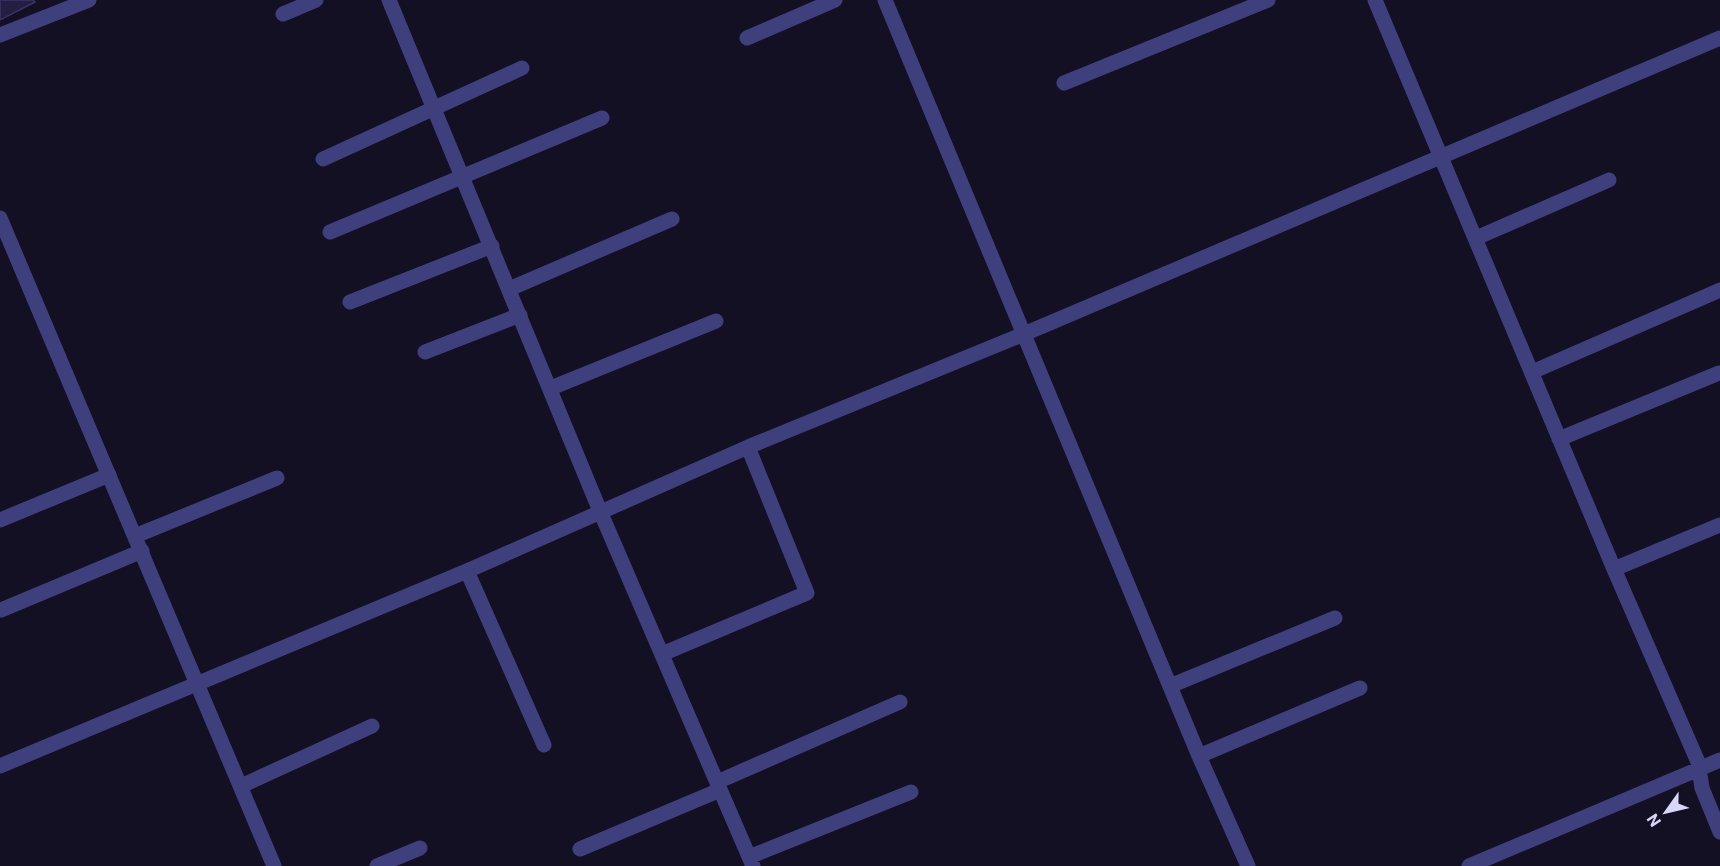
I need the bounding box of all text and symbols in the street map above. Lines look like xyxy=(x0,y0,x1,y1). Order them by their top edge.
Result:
north arrow xyxy=(1636,782,1696,842)
text: N xyxy=(1643,810,1665,830)

